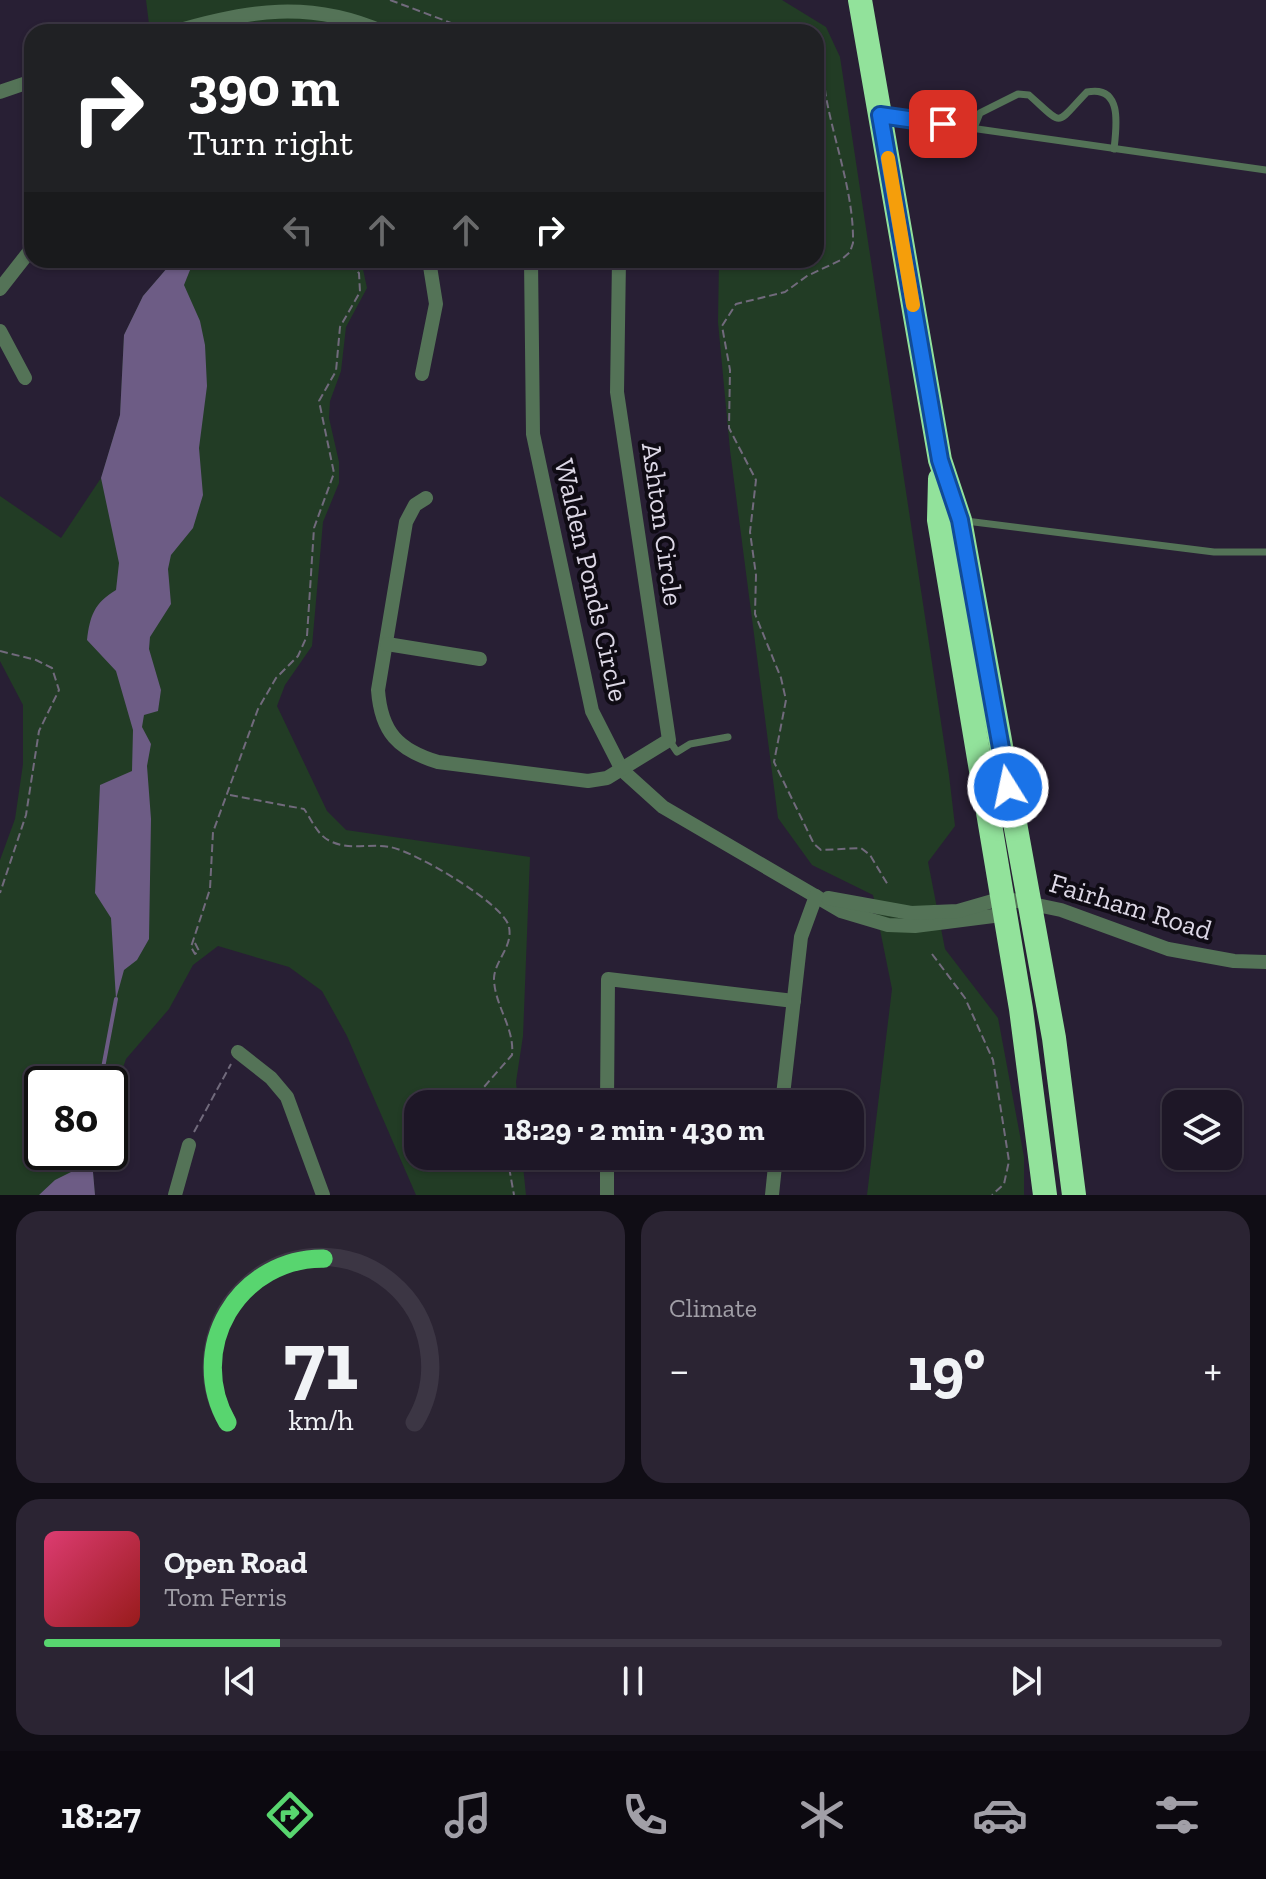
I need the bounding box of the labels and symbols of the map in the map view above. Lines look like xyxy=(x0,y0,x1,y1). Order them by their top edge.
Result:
pin xyxy=(909,90,977,158)
street label: Ashton Circle xyxy=(635,440,690,608)
street label: Walden Ponds Circle xyxy=(548,456,635,705)
position arrow xyxy=(966,745,1050,829)
street label: Fairham Road xyxy=(1046,866,1216,947)
speed limit sign: 80 xyxy=(24,1066,128,1170)

